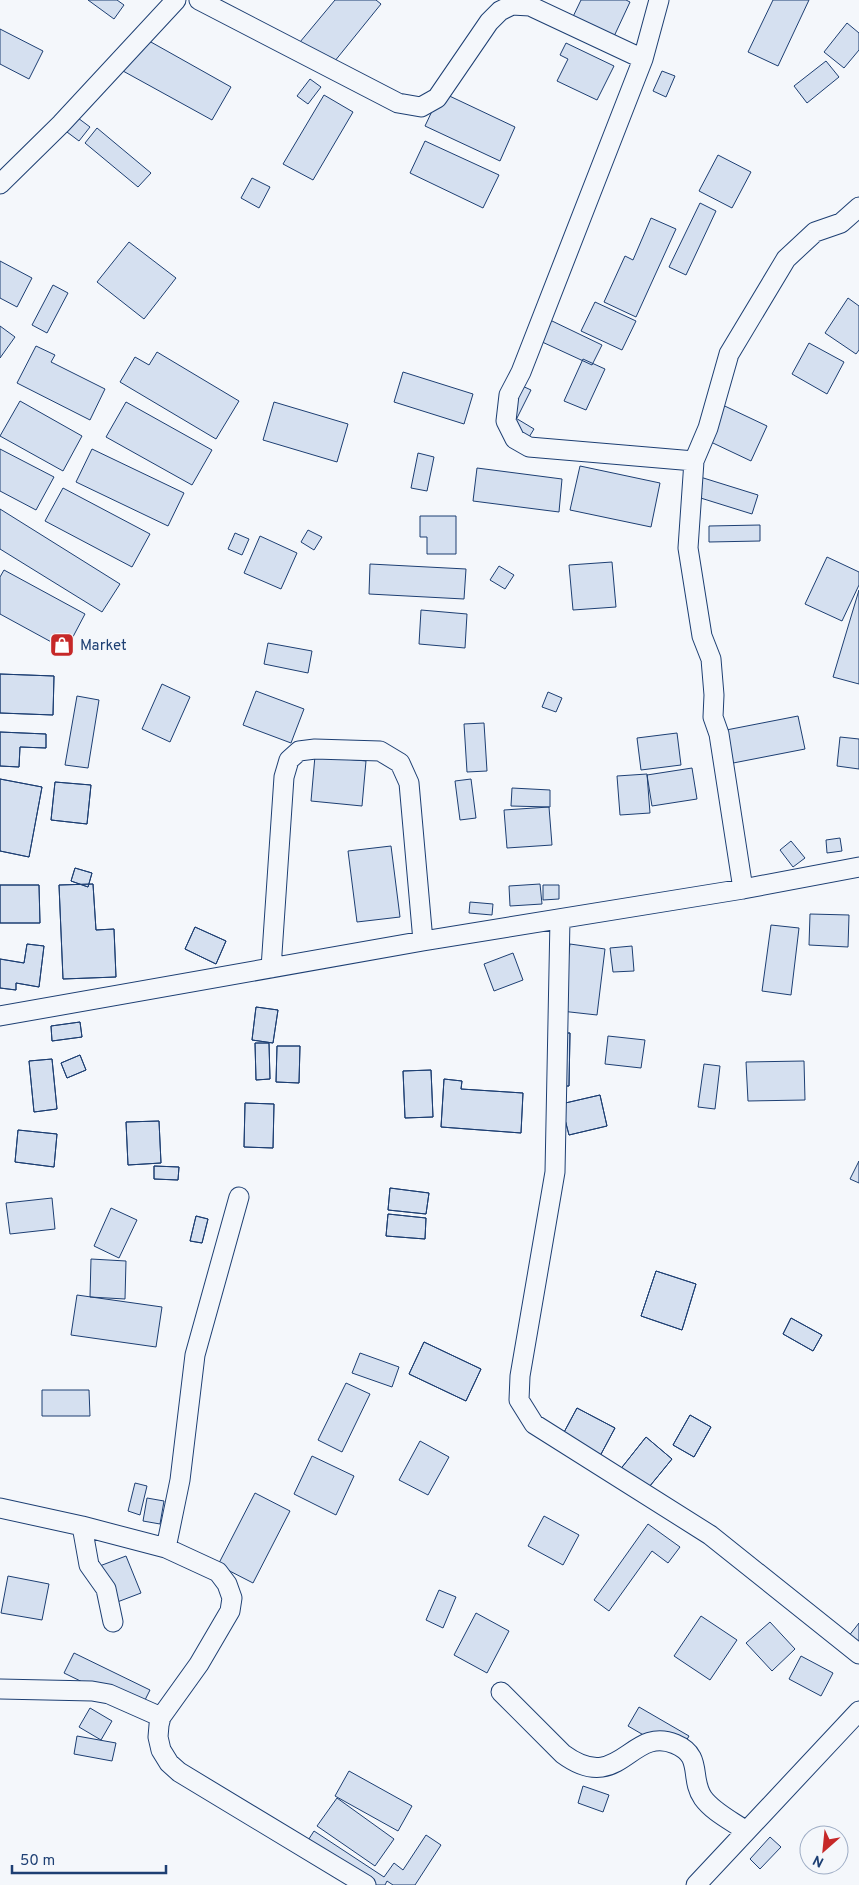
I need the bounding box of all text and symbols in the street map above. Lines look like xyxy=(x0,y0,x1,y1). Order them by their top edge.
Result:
shop icon: Market xyxy=(49,632,75,658)
place label: Market xyxy=(80,637,127,656)
north arrow xyxy=(799,1825,849,1875)
scale bar xyxy=(12,1842,166,1874)
text: N xyxy=(810,1850,827,1870)
text: 50 m xyxy=(20,1852,55,1871)

